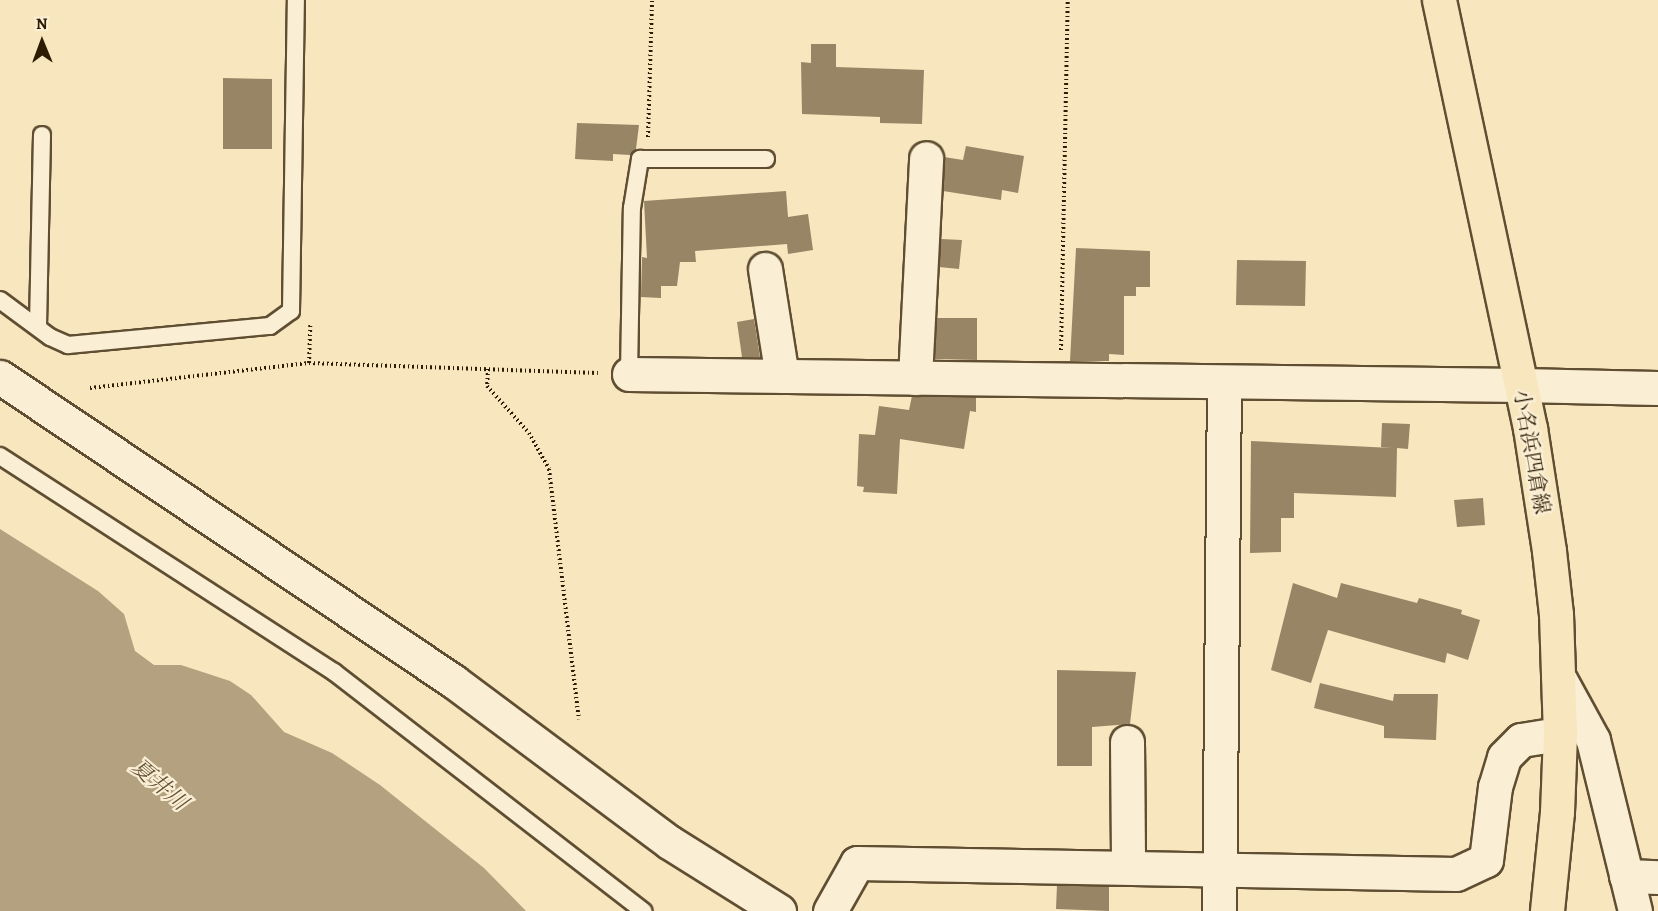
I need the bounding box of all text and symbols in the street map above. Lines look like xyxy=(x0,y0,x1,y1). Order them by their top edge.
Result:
north arrow xyxy=(12,12,72,72)
text: N xyxy=(36,13,48,35)
street label: 小名浜四倉線 xyxy=(1509,388,1555,516)
water label: 夏井川 xyxy=(125,754,193,816)

